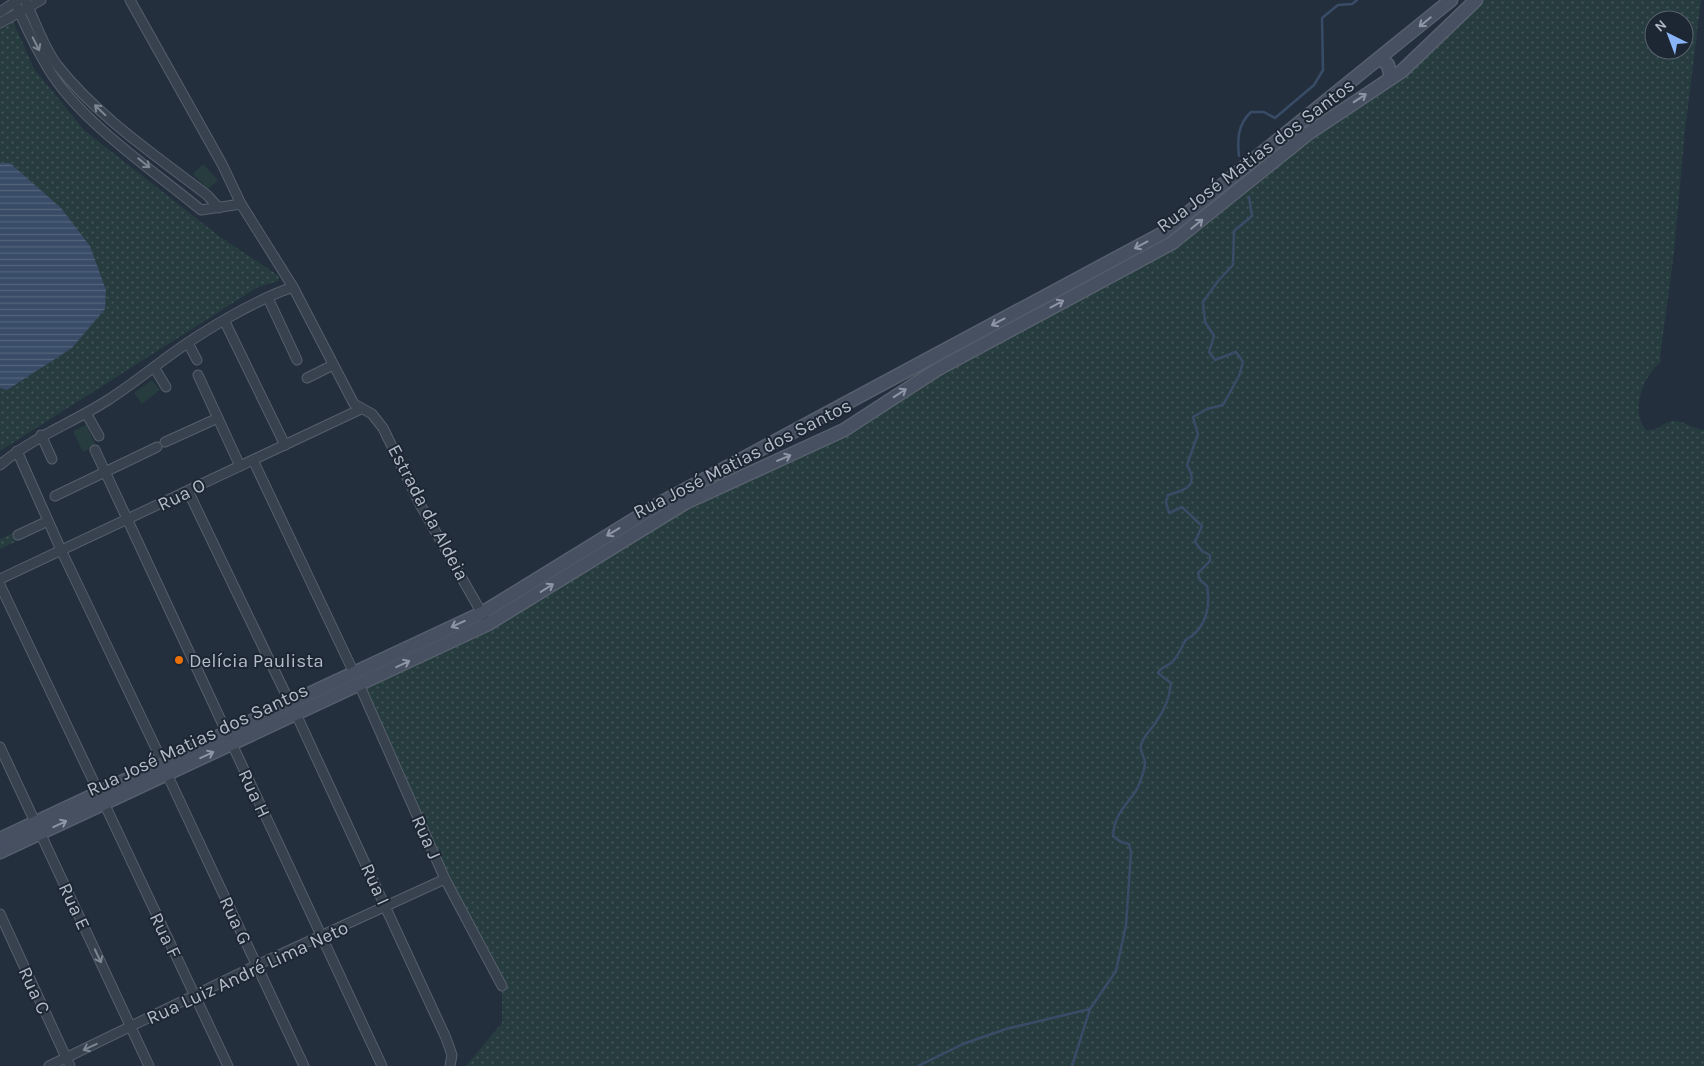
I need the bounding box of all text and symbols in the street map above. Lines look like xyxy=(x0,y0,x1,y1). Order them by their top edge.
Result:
north arrow xyxy=(1644,10,1694,60)
one-way arrow xyxy=(1418,16,1431,27)
text: N xyxy=(1651,16,1670,35)
one-way arrow xyxy=(31,36,41,51)
street label: Rua José Matias dos Santos xyxy=(1152,74,1359,237)
one-way arrow xyxy=(1353,93,1367,103)
one-way arrow xyxy=(94,104,106,116)
one-way arrow xyxy=(137,157,150,168)
one-way arrow xyxy=(1191,218,1204,229)
one-way arrow xyxy=(1134,241,1148,251)
one-way arrow xyxy=(1049,299,1064,309)
one-way arrow xyxy=(990,317,1005,327)
one-way arrow xyxy=(893,388,907,398)
street label: Rua José Matias dos Santos xyxy=(630,394,855,524)
street label: Estrada da Aldeia xyxy=(383,441,473,584)
one-way arrow xyxy=(776,453,791,462)
street label: Rua O xyxy=(154,474,209,516)
one-way arrow xyxy=(606,528,620,538)
one-way arrow xyxy=(539,583,553,593)
one-way arrow xyxy=(451,620,466,629)
place label: Delícia Paulista xyxy=(189,650,324,672)
marker: Delícia Paulista xyxy=(173,654,185,666)
one-way arrow xyxy=(395,658,410,668)
street label: Rua José Matias dos Santos xyxy=(83,679,312,801)
one-way arrow xyxy=(199,750,214,759)
street label: Rua H xyxy=(233,766,275,821)
street label: Rua J xyxy=(407,812,445,863)
one-way arrow xyxy=(52,819,67,828)
street label: Rua I xyxy=(356,860,394,909)
street label: Rua E xyxy=(54,880,94,933)
street label: Rua G xyxy=(214,893,256,948)
street label: Rua F xyxy=(145,909,186,962)
street label: Rua Luiz André Lima Neto xyxy=(143,916,352,1029)
one-way arrow xyxy=(94,949,104,964)
street label: Rua C xyxy=(14,963,55,1018)
one-way arrow xyxy=(83,1042,98,1052)

